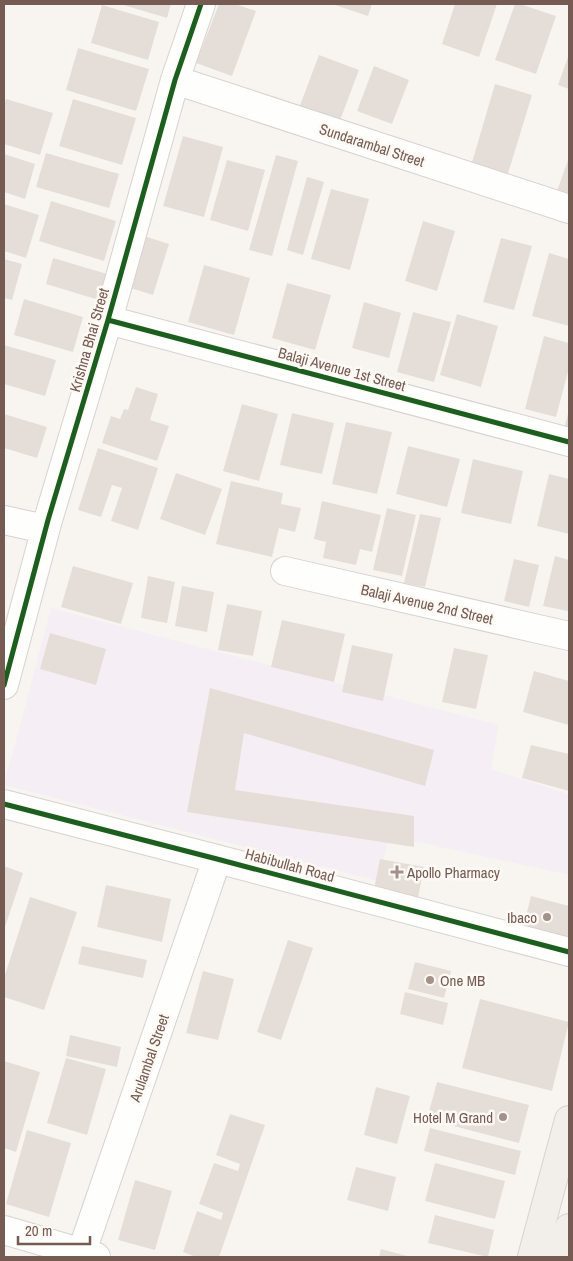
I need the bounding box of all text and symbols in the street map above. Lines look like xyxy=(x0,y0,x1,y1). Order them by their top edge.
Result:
street label: Sundarambal Street xyxy=(317,118,428,172)
street label: Krishna Bhai Street xyxy=(64,285,114,394)
street label: Balaji Avenue 1st Street xyxy=(276,342,409,396)
street label: Balaji Avenue 2nd Street xyxy=(359,579,496,630)
street label: Habibullah Road xyxy=(243,843,337,887)
place label: Apollo Pharmacy xyxy=(406,862,501,883)
marker: Apollo Pharmacy xyxy=(391,866,403,878)
place label: Ibaco xyxy=(507,907,537,928)
marker: Ibaco xyxy=(541,911,553,923)
place label: One MB xyxy=(440,970,485,991)
marker: One MB xyxy=(424,974,436,986)
street label: Arulambal Street xyxy=(124,1011,174,1106)
place label: Hotel M Grand xyxy=(413,1107,493,1128)
marker: Hotel M Grand xyxy=(497,1111,509,1123)
scale bar xyxy=(18,1214,90,1246)
text: 20 m xyxy=(25,1220,52,1241)

